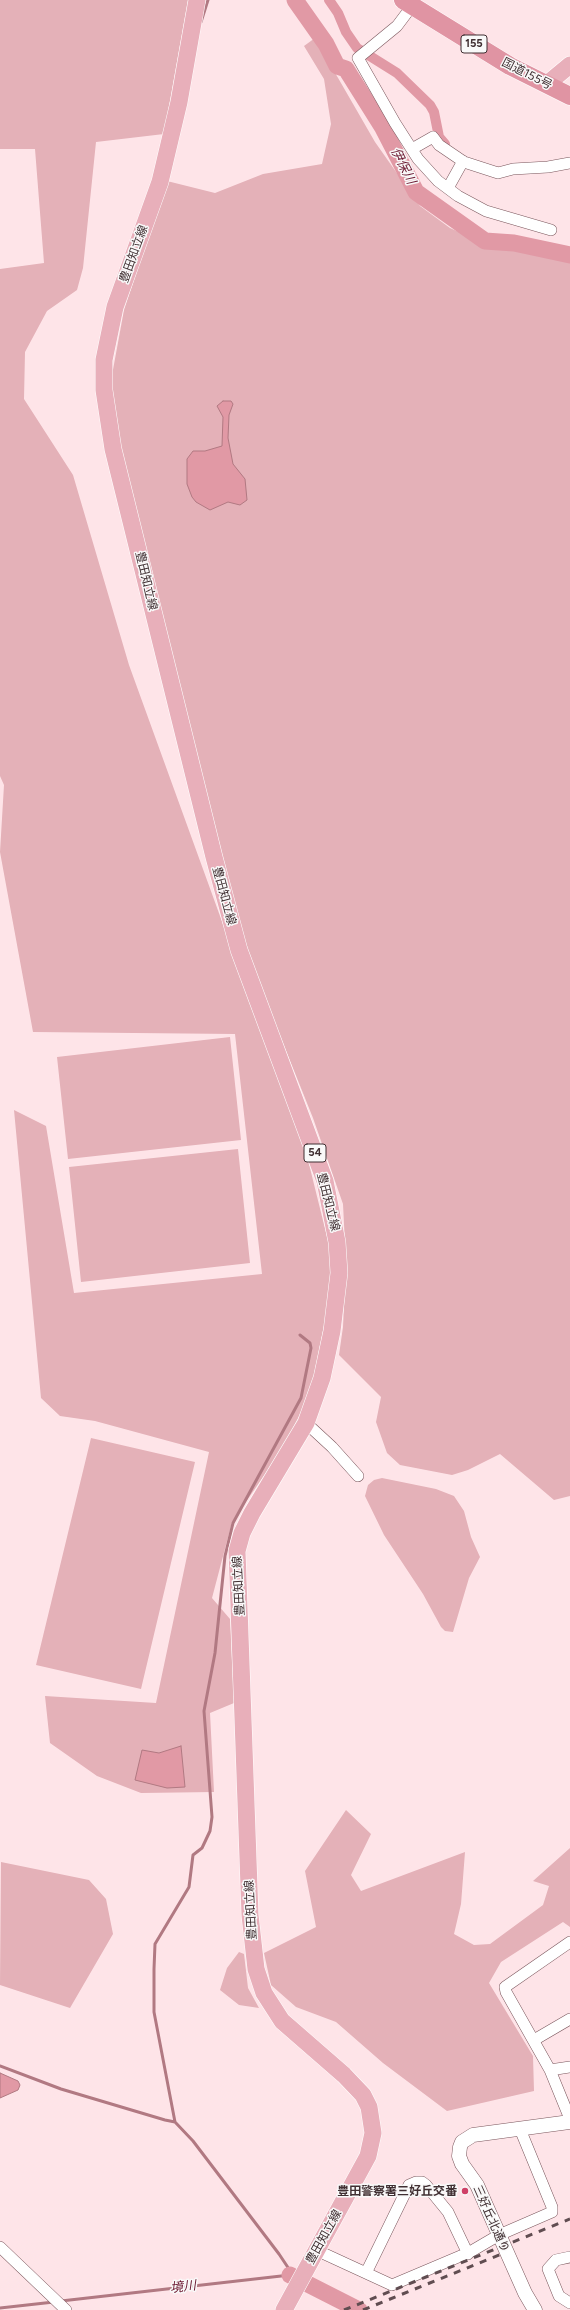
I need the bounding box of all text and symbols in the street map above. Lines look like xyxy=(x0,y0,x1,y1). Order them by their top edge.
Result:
road number: 155 xyxy=(461,35,487,53)
street label: 国道155号 xyxy=(499,55,555,93)
water label: 伊保川 xyxy=(387,145,419,187)
street label: 豊田知立線 xyxy=(117,223,151,285)
street label: 豊田知立線 xyxy=(132,550,160,612)
street label: 豊田知立線 xyxy=(209,865,239,927)
road number: 54 xyxy=(304,1144,326,1162)
street label: 豊田知立線 xyxy=(314,1171,342,1233)
street label: 豊田知立線 xyxy=(230,1556,248,1616)
street label: 豊田知立線 xyxy=(242,1880,260,1940)
street label: 三好丘北通り xyxy=(470,2183,512,2255)
place label: 豊田警察署三好丘交番 xyxy=(337,2184,457,2198)
marker: 豊田警察署三好丘交番 xyxy=(460,2186,470,2196)
street label: 豊田知立線 xyxy=(303,2207,345,2267)
water label: 境川 xyxy=(169,2278,197,2296)

